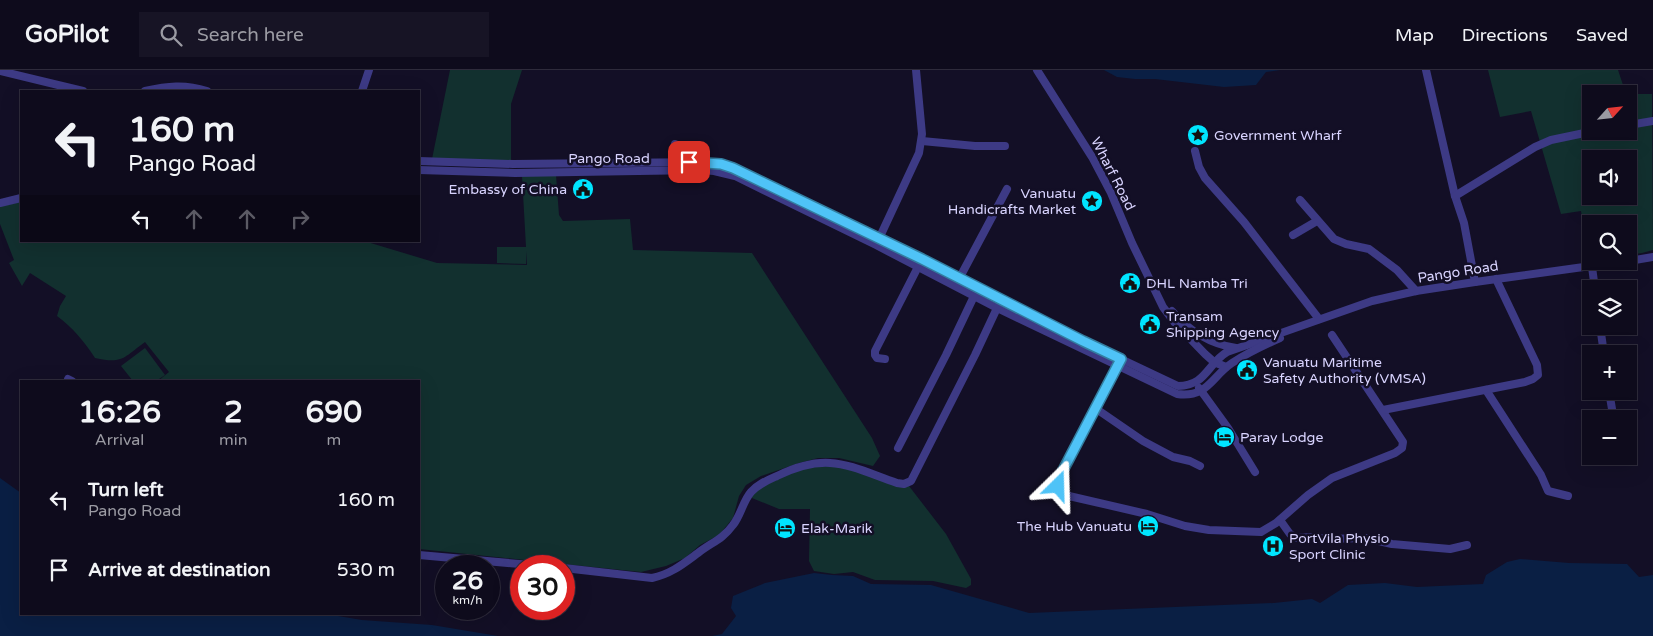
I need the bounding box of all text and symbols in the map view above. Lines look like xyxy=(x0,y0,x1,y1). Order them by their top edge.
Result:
search box xyxy=(139,12,489,57)
text: GoPilot xyxy=(25,20,109,49)
icon: search xyxy=(157,21,185,49)
text: Search here xyxy=(197,24,304,46)
text: Map xyxy=(1395,24,1434,46)
text: Directions xyxy=(1462,24,1548,46)
text: Saved xyxy=(1576,24,1628,46)
north arrow xyxy=(1582,85,1638,140)
map controls xyxy=(1582,85,1637,465)
text: 160 m xyxy=(128,109,235,151)
icon: left xyxy=(45,110,110,175)
place icon: Government Wharf xyxy=(1186,123,1210,147)
place label: Government Wharf xyxy=(1214,127,1342,144)
street label: Wharf Road xyxy=(1087,134,1139,214)
pin xyxy=(668,141,710,183)
icon: arrive xyxy=(675,148,703,176)
street label: Pango Road xyxy=(568,150,650,167)
button: sound xyxy=(1582,150,1637,205)
text: Pango Road xyxy=(128,151,256,177)
public building icon: Embassy of China xyxy=(571,177,595,201)
place label: Embassy of China xyxy=(449,181,567,198)
place label: Vanuatu Handicrafts Market xyxy=(948,185,1077,218)
place icon: Vanuatu Handicrafts Market xyxy=(1080,189,1104,213)
icon: left xyxy=(127,205,155,233)
icon: ahead xyxy=(180,205,208,233)
icon: ahead xyxy=(233,205,261,233)
icon: right xyxy=(286,205,314,233)
button: search xyxy=(1582,215,1637,270)
street label: Pango Road xyxy=(1416,257,1500,287)
public building icon: DHL Namba Tri xyxy=(1118,271,1142,295)
place label: DHL Namba Tri xyxy=(1146,275,1248,292)
button: layers xyxy=(1582,280,1637,335)
place label: Transam Shipping Agency xyxy=(1166,308,1280,341)
public building icon: Transam Shipping Agency xyxy=(1138,312,1162,336)
button: + xyxy=(1582,345,1637,400)
place label: Vanuatu Maritime Safety Authority (VMSA) xyxy=(1263,354,1426,387)
public building icon: Vanuatu Maritime Safety Authority (VMSA) xyxy=(1235,358,1259,382)
text: 16:26 xyxy=(78,394,161,431)
text: 2 xyxy=(224,394,243,431)
text: 690 xyxy=(306,394,362,431)
button: − xyxy=(1582,410,1637,465)
hotel icon: Paray Lodge xyxy=(1212,425,1236,449)
place label: Paray Lodge xyxy=(1240,429,1323,446)
text: Arrival xyxy=(95,430,144,450)
text: min xyxy=(219,430,248,450)
text: m xyxy=(326,430,341,450)
position arrow xyxy=(1031,459,1083,511)
text: Turn left xyxy=(88,479,164,501)
icon: left xyxy=(45,486,73,514)
text: 160 m xyxy=(337,489,395,511)
text: Pango Road xyxy=(88,501,181,521)
hotel icon: The Hub Vanuatu xyxy=(1136,514,1160,538)
hotel icon: Elak-Marik xyxy=(773,516,797,540)
place label: The Hub Vanuatu xyxy=(1017,518,1132,535)
place label: Elak-Marik xyxy=(801,520,873,537)
place label: PortVila Physio Sport Clinic xyxy=(1289,530,1389,563)
hospital icon: PortVila Physio Sport Clinic xyxy=(1261,534,1285,558)
speed limit sign: 30 xyxy=(510,555,575,620)
icon: arrive xyxy=(45,556,73,584)
text: Arrive at destination xyxy=(88,559,271,581)
text: 530 m xyxy=(337,559,395,581)
text: 26 xyxy=(452,566,483,596)
text: km/h xyxy=(452,593,483,607)

